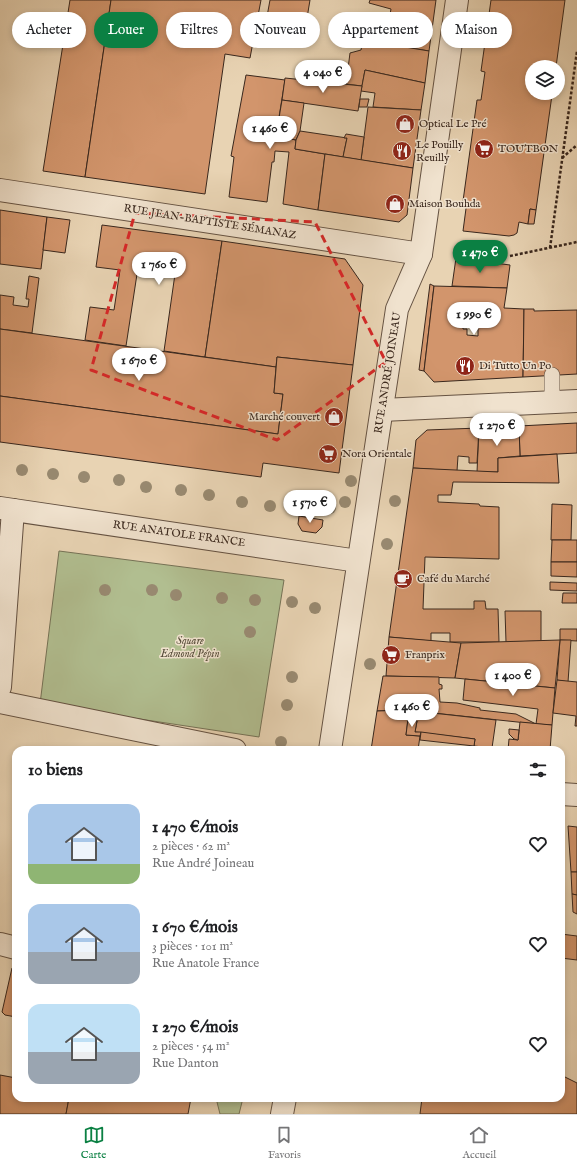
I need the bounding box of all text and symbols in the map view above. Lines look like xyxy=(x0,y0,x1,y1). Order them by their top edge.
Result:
chip: Acheter xyxy=(12,12,86,48)
chip: Louer xyxy=(94,12,158,48)
chip: Filtres xyxy=(166,12,232,48)
chip: Nouveau xyxy=(240,12,320,48)
chip: Appartement xyxy=(328,12,433,48)
chip: Maison xyxy=(441,12,512,48)
pin: 4 040 € xyxy=(286,60,360,94)
map controls xyxy=(525,60,565,100)
button: layers xyxy=(525,60,565,100)
text: 4 040 € xyxy=(304,64,342,81)
shop icon: Optical Le Pré xyxy=(394,113,416,135)
pin: 1 460 € xyxy=(233,116,307,150)
place label: Optical Le Pré xyxy=(419,117,486,131)
text: 1 460 € xyxy=(252,120,288,137)
place label: Le Pouilly Reuilly xyxy=(416,138,464,165)
supermarket icon: TOUTBON xyxy=(473,138,495,160)
restaurant icon: Le Pouilly Reuilly xyxy=(391,140,413,162)
place label: TOUTBON xyxy=(498,142,559,156)
shop icon: Maison Bouhda xyxy=(384,193,406,215)
place label: Maison Bouhda xyxy=(409,197,481,211)
street label: RUE JEAN-BAPTISTE SÉMANAZ xyxy=(123,201,298,243)
pin: 1 470 € xyxy=(443,240,517,274)
text: 1 470 € xyxy=(462,244,498,261)
pin: 1 760 € xyxy=(122,252,196,286)
text: 1 760 € xyxy=(141,256,177,273)
pin: 1 990 € xyxy=(437,302,511,336)
text: 1 990 € xyxy=(456,306,492,323)
street label: RUE ANDRÉ JOINEAU xyxy=(371,311,405,435)
pin: 1 670 € xyxy=(102,348,176,382)
text: 1 670 € xyxy=(121,352,157,369)
restaurant icon: Di Tutto Un Po xyxy=(454,355,476,377)
place label: Di Tutto Un Po xyxy=(479,359,551,373)
shop icon: Marché couvert xyxy=(323,406,345,428)
place label: Marché couvert xyxy=(249,410,320,424)
pin: 1 270 € xyxy=(460,413,534,447)
text: 1 270 € xyxy=(479,417,515,434)
supermarket icon: Nora Orientale xyxy=(317,443,339,465)
place label: Nora Orientale xyxy=(342,447,412,461)
pin: 1 570 € xyxy=(273,490,347,524)
text: 1 570 € xyxy=(292,494,328,511)
street label: RUE ANATOLE FRANCE xyxy=(112,518,246,550)
cafe icon: Café du Marché xyxy=(392,568,414,590)
place label: Café du Marché xyxy=(417,572,490,586)
park label: Square Edmond Pépin xyxy=(159,634,220,661)
supermarket icon: Franprix xyxy=(380,644,402,666)
place label: Franprix xyxy=(405,648,445,662)
pin: 1 400 € xyxy=(476,663,550,697)
text: 1 400 € xyxy=(494,667,532,684)
pin: 1 460 € xyxy=(375,694,449,728)
text: 1 460 € xyxy=(394,698,430,715)
icon: filters xyxy=(527,759,549,781)
text: 10 biens xyxy=(28,760,83,781)
text: 1 470 €/mois xyxy=(152,817,238,838)
icon: home xyxy=(60,820,108,868)
icon: heart xyxy=(527,833,549,855)
text: 2 pièces · 62 m² xyxy=(152,838,230,855)
text: Rue André Joineau xyxy=(152,855,254,872)
text: 1 670 €/mois xyxy=(152,917,238,938)
icon: home xyxy=(60,920,108,968)
icon: heart xyxy=(527,933,549,955)
text: 3 pièces · 101 m² xyxy=(152,938,233,955)
text: Rue Anatole France xyxy=(152,955,259,972)
text: 1 270 €/mois xyxy=(152,1017,238,1038)
icon: home xyxy=(60,1020,108,1068)
icon: heart xyxy=(527,1033,549,1055)
text: 2 pièces · 54 m² xyxy=(152,1038,230,1055)
text: Rue Danton xyxy=(152,1055,219,1072)
tab: Carte xyxy=(81,1124,106,1162)
tab: Favoris xyxy=(268,1124,301,1162)
tab: Accueil xyxy=(463,1124,496,1162)

